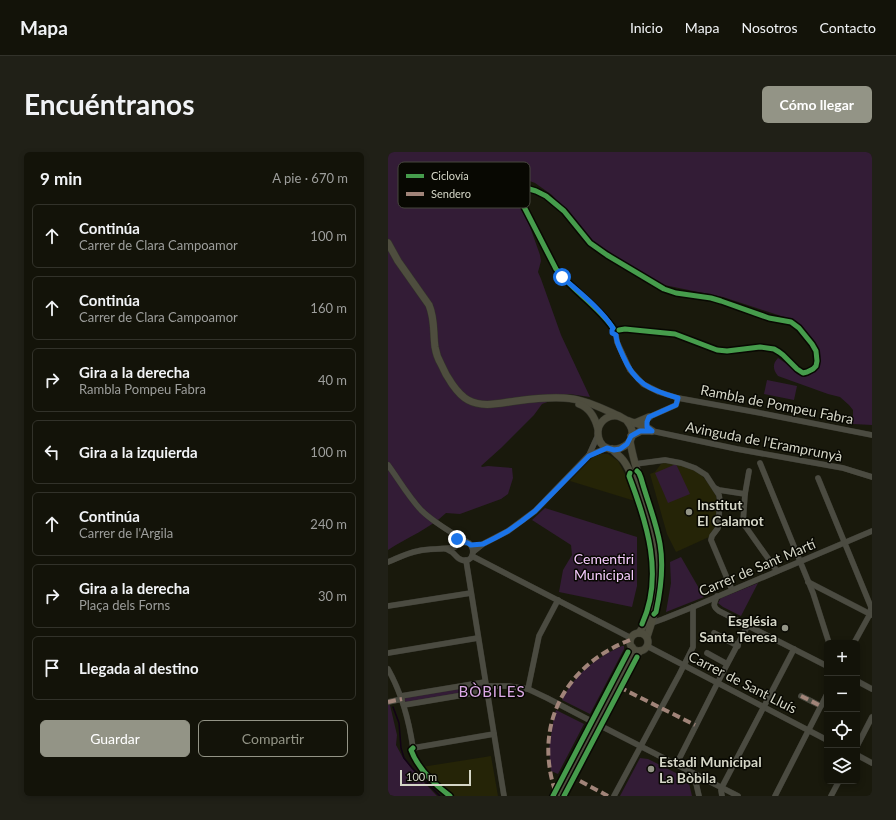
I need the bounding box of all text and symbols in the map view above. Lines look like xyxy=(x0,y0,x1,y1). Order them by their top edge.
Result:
text: Mapa xyxy=(20,16,68,39)
text: Inicio xyxy=(630,19,663,36)
text: Mapa xyxy=(685,19,719,36)
text: Nosotros xyxy=(741,19,798,36)
text: Contacto xyxy=(820,19,876,36)
button: Cómo llegar xyxy=(762,86,872,123)
text: Encuéntranos xyxy=(24,87,195,121)
legend xyxy=(398,162,530,208)
text: 9 min xyxy=(40,168,82,189)
text: Ciclovía xyxy=(431,169,469,182)
text: A pie · 670 m xyxy=(272,170,348,186)
text: Sendero xyxy=(431,187,471,200)
text: Continúa xyxy=(79,219,140,237)
icon: ahead xyxy=(41,225,63,247)
text: 100 m xyxy=(310,228,347,244)
text: Carrer de Clara Campoamor xyxy=(79,237,238,253)
route start xyxy=(553,268,571,286)
text: Continúa xyxy=(79,291,140,309)
icon: ahead xyxy=(41,297,63,319)
text: 160 m xyxy=(310,300,347,316)
text: Carrer de Clara Campoamor xyxy=(79,309,238,325)
text: Gira a la derecha xyxy=(79,363,190,381)
icon: right xyxy=(41,369,63,391)
text: 40 m xyxy=(318,372,347,388)
text: Rambla Pompeu Fabra xyxy=(79,381,206,397)
street label: Rambla de Pompeu Fabra xyxy=(699,381,855,427)
street label: Avinguda de l'Eramprunyà xyxy=(684,417,844,465)
icon: left xyxy=(41,441,63,463)
text: Gira a la izquierda xyxy=(79,443,198,461)
text: 100 m xyxy=(310,444,347,460)
place label: Institut El Calamot xyxy=(697,496,764,529)
text: Continúa xyxy=(79,507,140,525)
marker: Institut El Calamot xyxy=(684,507,694,517)
icon: ahead xyxy=(41,513,63,535)
text: 240 m xyxy=(310,516,347,532)
text: Carrer de l'Argila xyxy=(79,525,173,541)
route end xyxy=(448,530,466,548)
street label: Carrer de Sant Martí xyxy=(696,534,819,599)
park label: Cementiri Municipal xyxy=(574,550,634,583)
text: Gira a la derecha xyxy=(79,579,190,597)
icon: right xyxy=(41,585,63,607)
text: 30 m xyxy=(318,588,347,604)
text: Plaça dels Forns xyxy=(79,597,170,613)
place label: Església Santa Teresa xyxy=(699,612,777,645)
marker: Església Santa Teresa xyxy=(780,623,790,633)
map controls xyxy=(824,640,860,784)
button: + xyxy=(824,640,860,676)
street label: Carrer de Sant Lluís xyxy=(686,647,800,717)
icon: arrive xyxy=(41,657,63,679)
text: Llegada al destino xyxy=(79,659,199,677)
button: − xyxy=(824,676,860,712)
district label: BÒBILES xyxy=(458,682,526,700)
button: locate xyxy=(824,712,860,748)
button: Guardar xyxy=(40,720,190,757)
button: Compartir xyxy=(198,720,348,757)
button: layers xyxy=(824,748,860,784)
place label: Estadi Municipal La Bòbila xyxy=(659,753,762,786)
marker: Estadi Municipal La Bòbila xyxy=(646,764,656,774)
scale bar xyxy=(400,768,471,787)
text: 100 m xyxy=(406,770,437,783)

